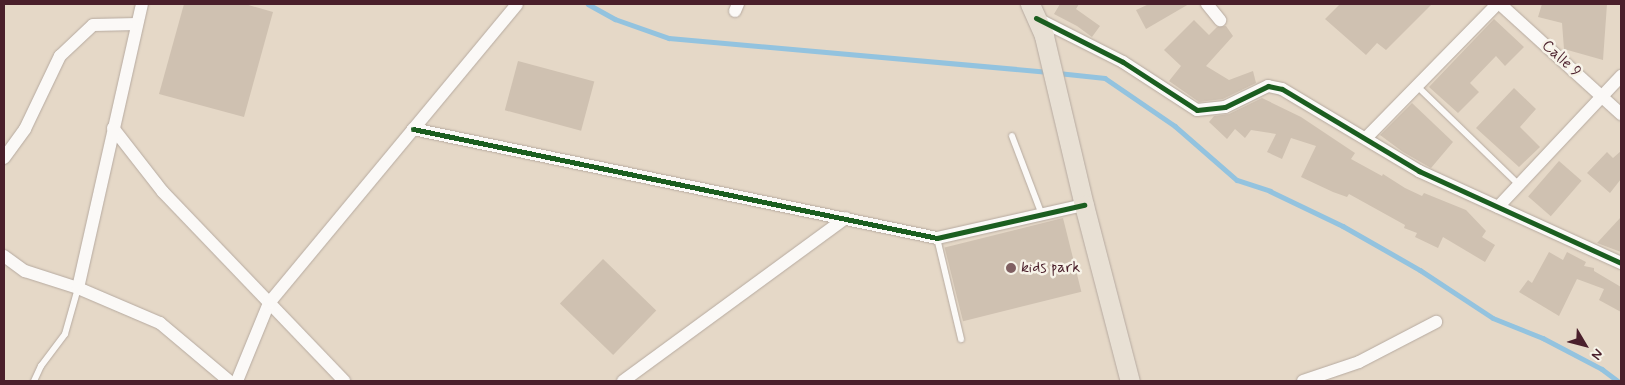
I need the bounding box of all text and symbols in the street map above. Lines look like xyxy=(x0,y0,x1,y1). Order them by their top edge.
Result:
street label: Calle 9 xyxy=(1537,36,1585,82)
place label: kids park xyxy=(1021,258,1080,278)
marker: kids park xyxy=(1005,262,1017,274)
north arrow xyxy=(1560,320,1610,370)
text: N xyxy=(1587,345,1607,363)

